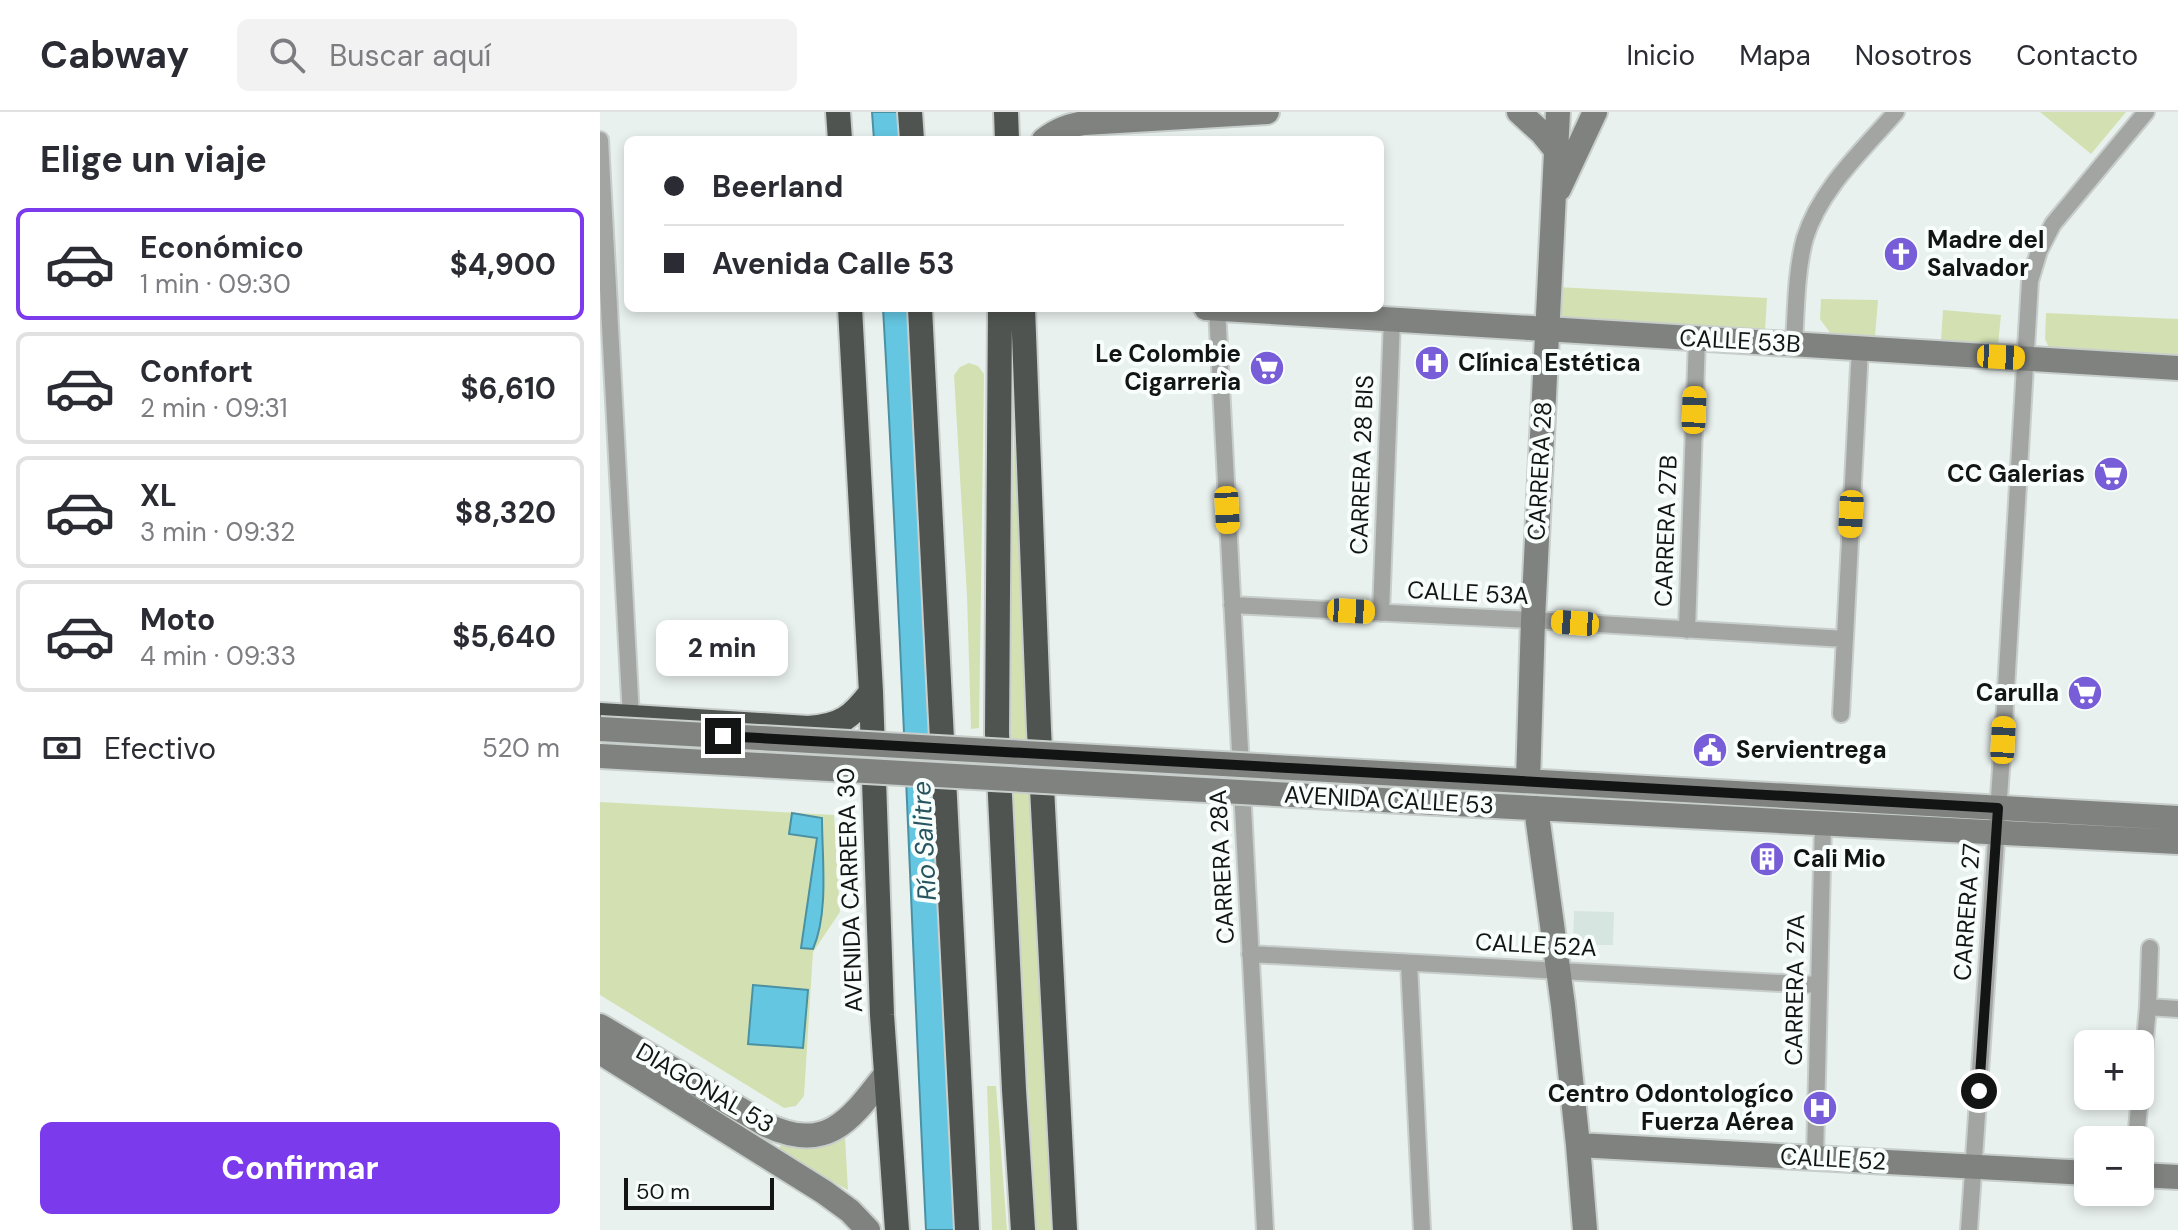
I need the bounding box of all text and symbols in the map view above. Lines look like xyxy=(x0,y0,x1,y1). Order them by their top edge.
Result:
search box xyxy=(237,19,797,91)
text: Cabway xyxy=(40,30,189,80)
icon: search xyxy=(265,33,309,77)
text: Buscar aquí xyxy=(329,36,491,75)
text: Inicio xyxy=(1626,37,1695,74)
text: Mapa xyxy=(1739,37,1811,74)
text: Nosotros xyxy=(1855,37,1972,74)
text: Contacto xyxy=(2016,37,2138,74)
text: Elige un viaje xyxy=(40,136,267,183)
text: Beerland xyxy=(712,167,843,206)
place label: Madre del Salvador xyxy=(1927,224,2044,283)
icon: car xyxy=(44,228,116,300)
text: Económico xyxy=(140,228,304,267)
church icon: Madre del Salvador xyxy=(1882,235,1920,273)
text: Avenida Calle 53 xyxy=(712,244,955,283)
text: $4,900 xyxy=(450,245,556,284)
text: 1 min · 09:30 xyxy=(140,267,291,301)
street label: CALLE 53B xyxy=(1679,322,1801,359)
place label: Le Colombie Cigarrerìa xyxy=(1095,338,1241,397)
hospital icon: Clínica Estética xyxy=(1413,344,1451,382)
car xyxy=(1976,344,2026,370)
place label: Clínica Estética xyxy=(1458,347,1641,378)
supermarket icon: Le Colombie Cigarrerìa xyxy=(1248,349,1286,387)
icon: car xyxy=(44,352,116,424)
text: Confort xyxy=(140,352,253,391)
text: $6,610 xyxy=(460,369,556,408)
street label: CARRERA 28 BIS xyxy=(1343,375,1380,555)
car xyxy=(1681,386,1707,434)
text: 2 min · 09:31 xyxy=(140,391,288,425)
street label: CARRERA 28 xyxy=(1520,401,1559,541)
street label: CARRERA 27B xyxy=(1647,454,1684,608)
supermarket icon: CC Galerias xyxy=(2092,455,2130,493)
place label: CC Galerias xyxy=(1947,458,2085,489)
icon: car xyxy=(44,476,116,548)
text: XL xyxy=(140,476,177,515)
car xyxy=(1214,485,1240,535)
car xyxy=(1838,489,1864,539)
text: $8,320 xyxy=(455,493,556,532)
text: 3 min · 09:32 xyxy=(140,515,295,549)
street label: CALLE 53A xyxy=(1406,574,1530,611)
car xyxy=(1326,598,1376,624)
icon: car xyxy=(44,600,116,672)
text: Moto xyxy=(140,600,215,639)
car xyxy=(1550,609,1600,637)
text: $5,640 xyxy=(452,617,556,656)
callout: 2 min xyxy=(657,620,789,676)
text: 2 min xyxy=(688,631,756,665)
text: 4 min · 09:33 xyxy=(140,639,296,673)
supermarket icon: Carulla xyxy=(2066,674,2104,712)
place label: Carulla xyxy=(1976,677,2059,708)
car xyxy=(1990,715,2016,765)
route end xyxy=(705,718,741,754)
icon: cash xyxy=(40,726,84,770)
text: Efectivo xyxy=(104,729,216,768)
text: 520 m xyxy=(482,731,560,765)
public building icon: Servientrega xyxy=(1691,731,1729,769)
place label: Servientrega xyxy=(1736,734,1887,765)
street label: AVENIDA CARRERA 30 xyxy=(830,767,869,1013)
street label: AVENIDA CALLE 53 xyxy=(1283,779,1495,820)
water label: Río Salitre xyxy=(904,780,944,902)
street label: CARRERA 28A xyxy=(1202,789,1241,945)
building icon: Cali Mio xyxy=(1748,840,1786,878)
street label: CARRERA 27 xyxy=(1946,842,1987,982)
place label: Cali Mio xyxy=(1793,843,1886,874)
street label: CARRERA 27A xyxy=(1778,914,1811,1066)
street label: CALLE 52A xyxy=(1474,926,1598,963)
map controls xyxy=(2074,1030,2154,1206)
button: + xyxy=(2074,1030,2154,1110)
street label: DIAGONAL 53 xyxy=(631,1036,780,1140)
route start xyxy=(1961,1073,1997,1109)
place label: Centro Odontologíco Fuerza Aérea xyxy=(1548,1078,1794,1137)
hospital icon: Centro Odontologíco Fuerza Aérea xyxy=(1801,1089,1839,1127)
button: Confirmar xyxy=(40,1122,560,1214)
button: − xyxy=(2074,1126,2154,1206)
street label: CALLE 52 xyxy=(1779,1140,1887,1177)
scale bar xyxy=(624,1174,774,1210)
text: 50 m xyxy=(636,1177,690,1206)

